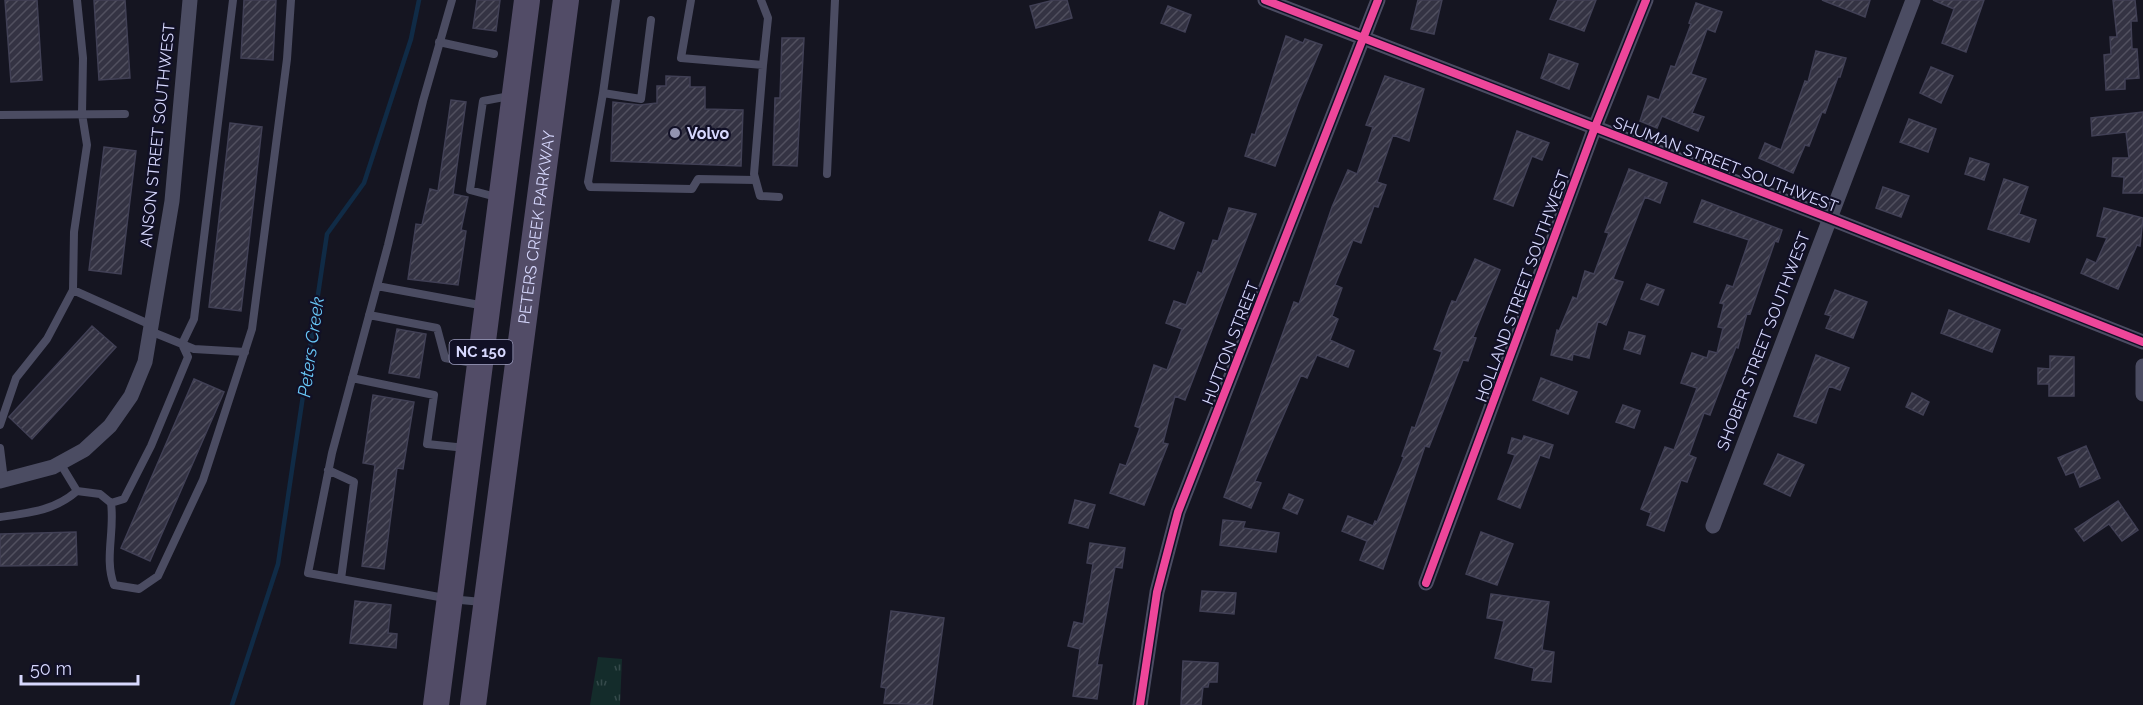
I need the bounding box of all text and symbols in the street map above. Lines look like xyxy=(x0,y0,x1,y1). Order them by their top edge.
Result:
street label: ANSON STREET SOUTHWEST xyxy=(136,22,179,248)
street label: SHUMAN STREET SOUTHWEST xyxy=(1611,113,1841,216)
place label: Volvo xyxy=(687,124,730,143)
marker: Volvo xyxy=(668,126,682,140)
street label: PETERS CREEK PARKWAY xyxy=(514,129,559,325)
street label: HOLLAND STREET SOUTHWEST xyxy=(1472,168,1573,405)
street label: SHOBER STREET SOUTHWEST xyxy=(1713,229,1814,453)
street label: HUTTON STREET xyxy=(1198,279,1263,408)
water label: Peters Creek xyxy=(293,295,328,399)
road number: NC 150 xyxy=(450,340,512,364)
scale bar xyxy=(21,648,138,686)
text: 50 m xyxy=(30,658,72,679)

